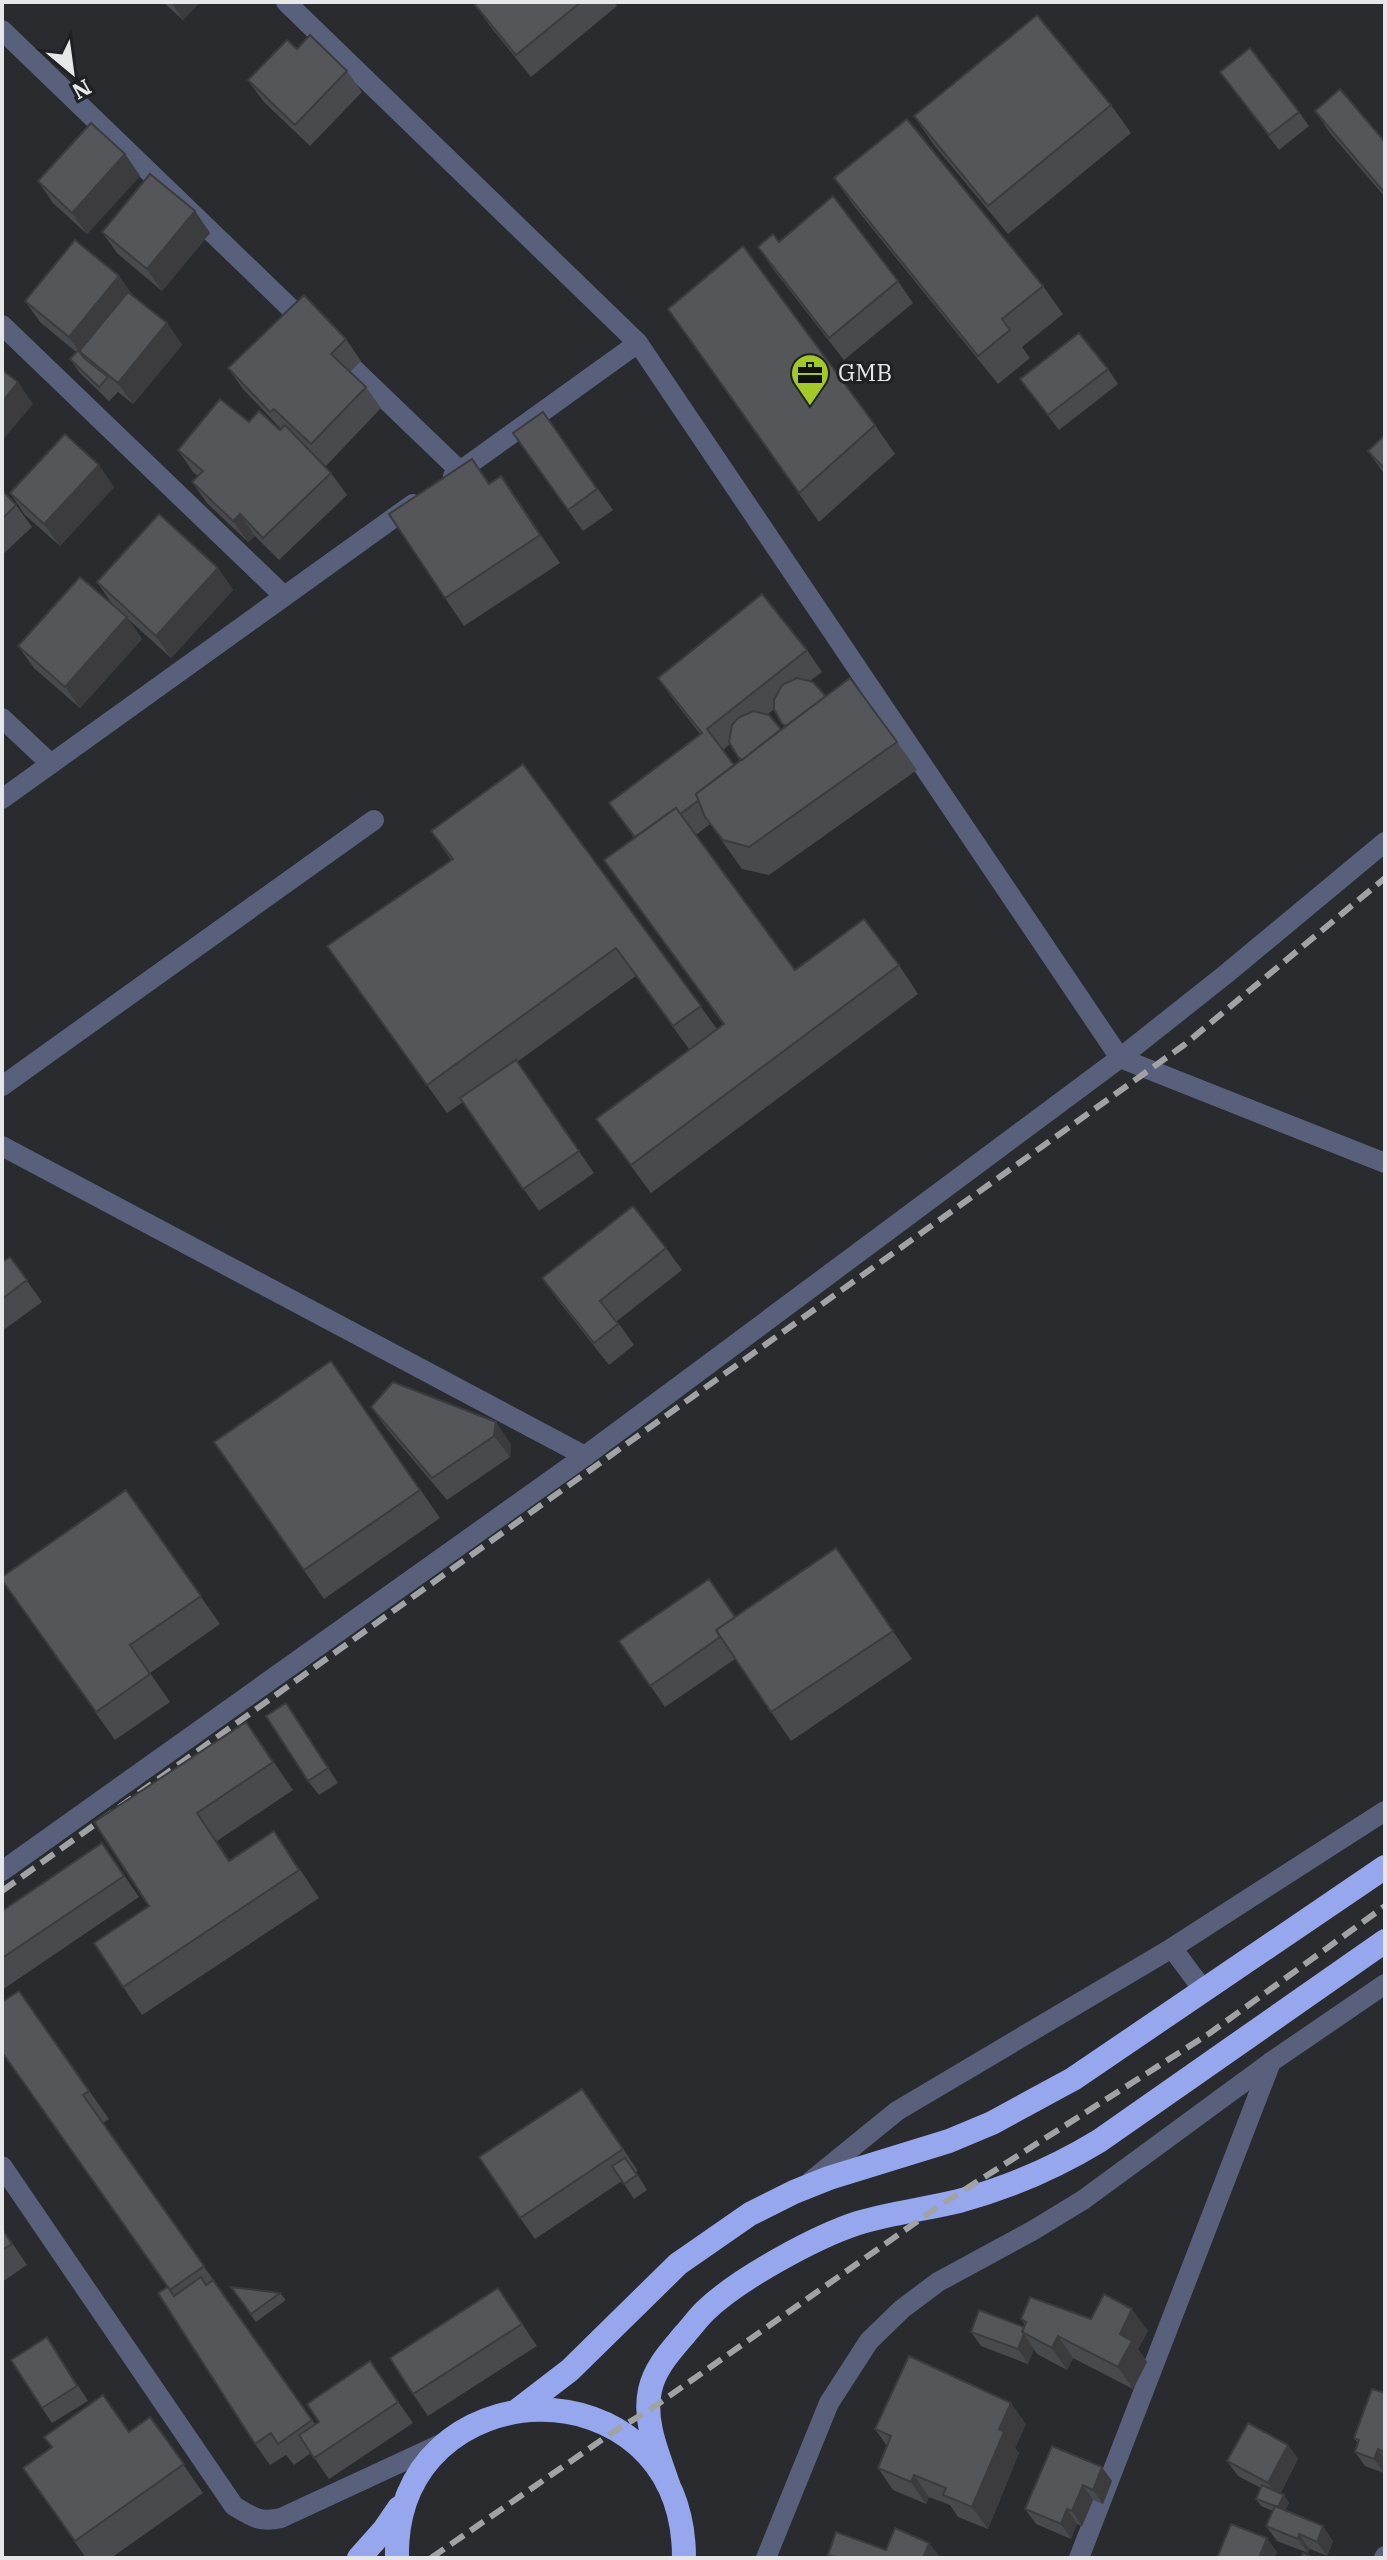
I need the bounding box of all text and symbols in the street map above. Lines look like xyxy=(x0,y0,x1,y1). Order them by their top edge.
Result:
north arrow xyxy=(32,32,112,112)
text: N xyxy=(67,73,97,107)
office icon: GMB xyxy=(789,352,831,407)
place label: GMB xyxy=(838,356,892,388)

